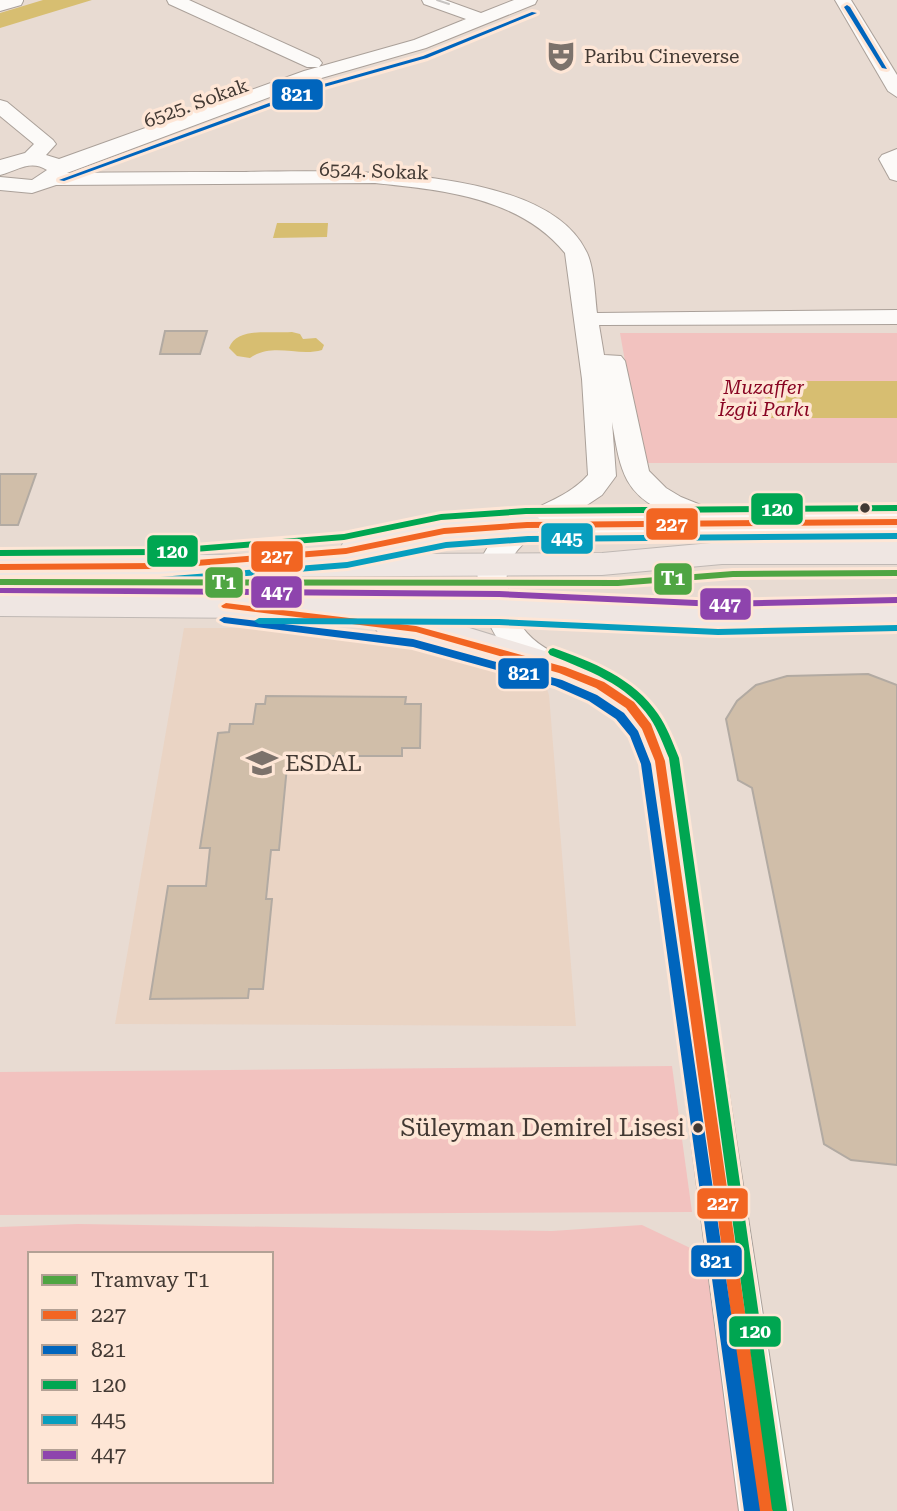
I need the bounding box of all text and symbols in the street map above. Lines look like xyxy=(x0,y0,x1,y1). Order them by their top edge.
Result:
theatre icon: Paribu Cineverse xyxy=(544,39,578,73)
place label: Paribu Cineverse xyxy=(584,45,739,68)
street label: 6525. Sokak xyxy=(140,73,252,133)
line badge: 821 xyxy=(271,78,324,111)
text: 821 xyxy=(281,83,313,106)
street label: 6524. Sokak xyxy=(319,158,429,184)
park label: Muzaffer İzgü Parkı xyxy=(717,376,810,421)
line badge: 120 xyxy=(750,492,804,526)
text: 120 xyxy=(761,498,793,521)
unlabelled marker xyxy=(858,501,872,515)
line badge: 227 xyxy=(645,507,699,541)
text: 227 xyxy=(656,513,688,536)
line badge: 445 xyxy=(540,522,594,555)
text: 445 xyxy=(551,527,583,550)
line badge: 120 xyxy=(146,534,199,568)
text: 120 xyxy=(156,540,188,563)
line badge: 227 xyxy=(250,540,304,573)
text: 227 xyxy=(261,545,293,568)
line badge: T1 xyxy=(653,562,693,596)
line badge: T1 xyxy=(204,566,244,599)
text: T1 xyxy=(661,567,686,590)
text: T1 xyxy=(212,571,237,594)
line badge: 447 xyxy=(250,575,303,609)
text: 447 xyxy=(261,581,293,604)
line badge: 447 xyxy=(699,587,752,621)
text: 447 xyxy=(709,593,741,616)
line badge: 821 xyxy=(497,657,550,690)
text: 821 xyxy=(508,662,540,685)
school or university icon: ESDAL xyxy=(245,746,279,780)
place label: ESDAL xyxy=(285,750,362,777)
place label: Süleyman Demirel Lisesi xyxy=(401,1114,685,1142)
marker: Süleyman Demirel Lisesi xyxy=(691,1121,705,1135)
line badge: 227 xyxy=(696,1187,749,1220)
text: 227 xyxy=(707,1192,739,1215)
line badge: 821 xyxy=(690,1244,743,1278)
text: 821 xyxy=(700,1250,732,1273)
legend xyxy=(28,1252,273,1483)
text: Tramvay T1 xyxy=(91,1268,210,1292)
text: 227 xyxy=(91,1303,127,1327)
line badge: 120 xyxy=(728,1315,782,1348)
text: 120 xyxy=(739,1320,771,1343)
text: 821 xyxy=(91,1338,126,1362)
text: 120 xyxy=(91,1373,126,1397)
text: 445 xyxy=(91,1408,126,1432)
text: 447 xyxy=(91,1443,127,1467)

